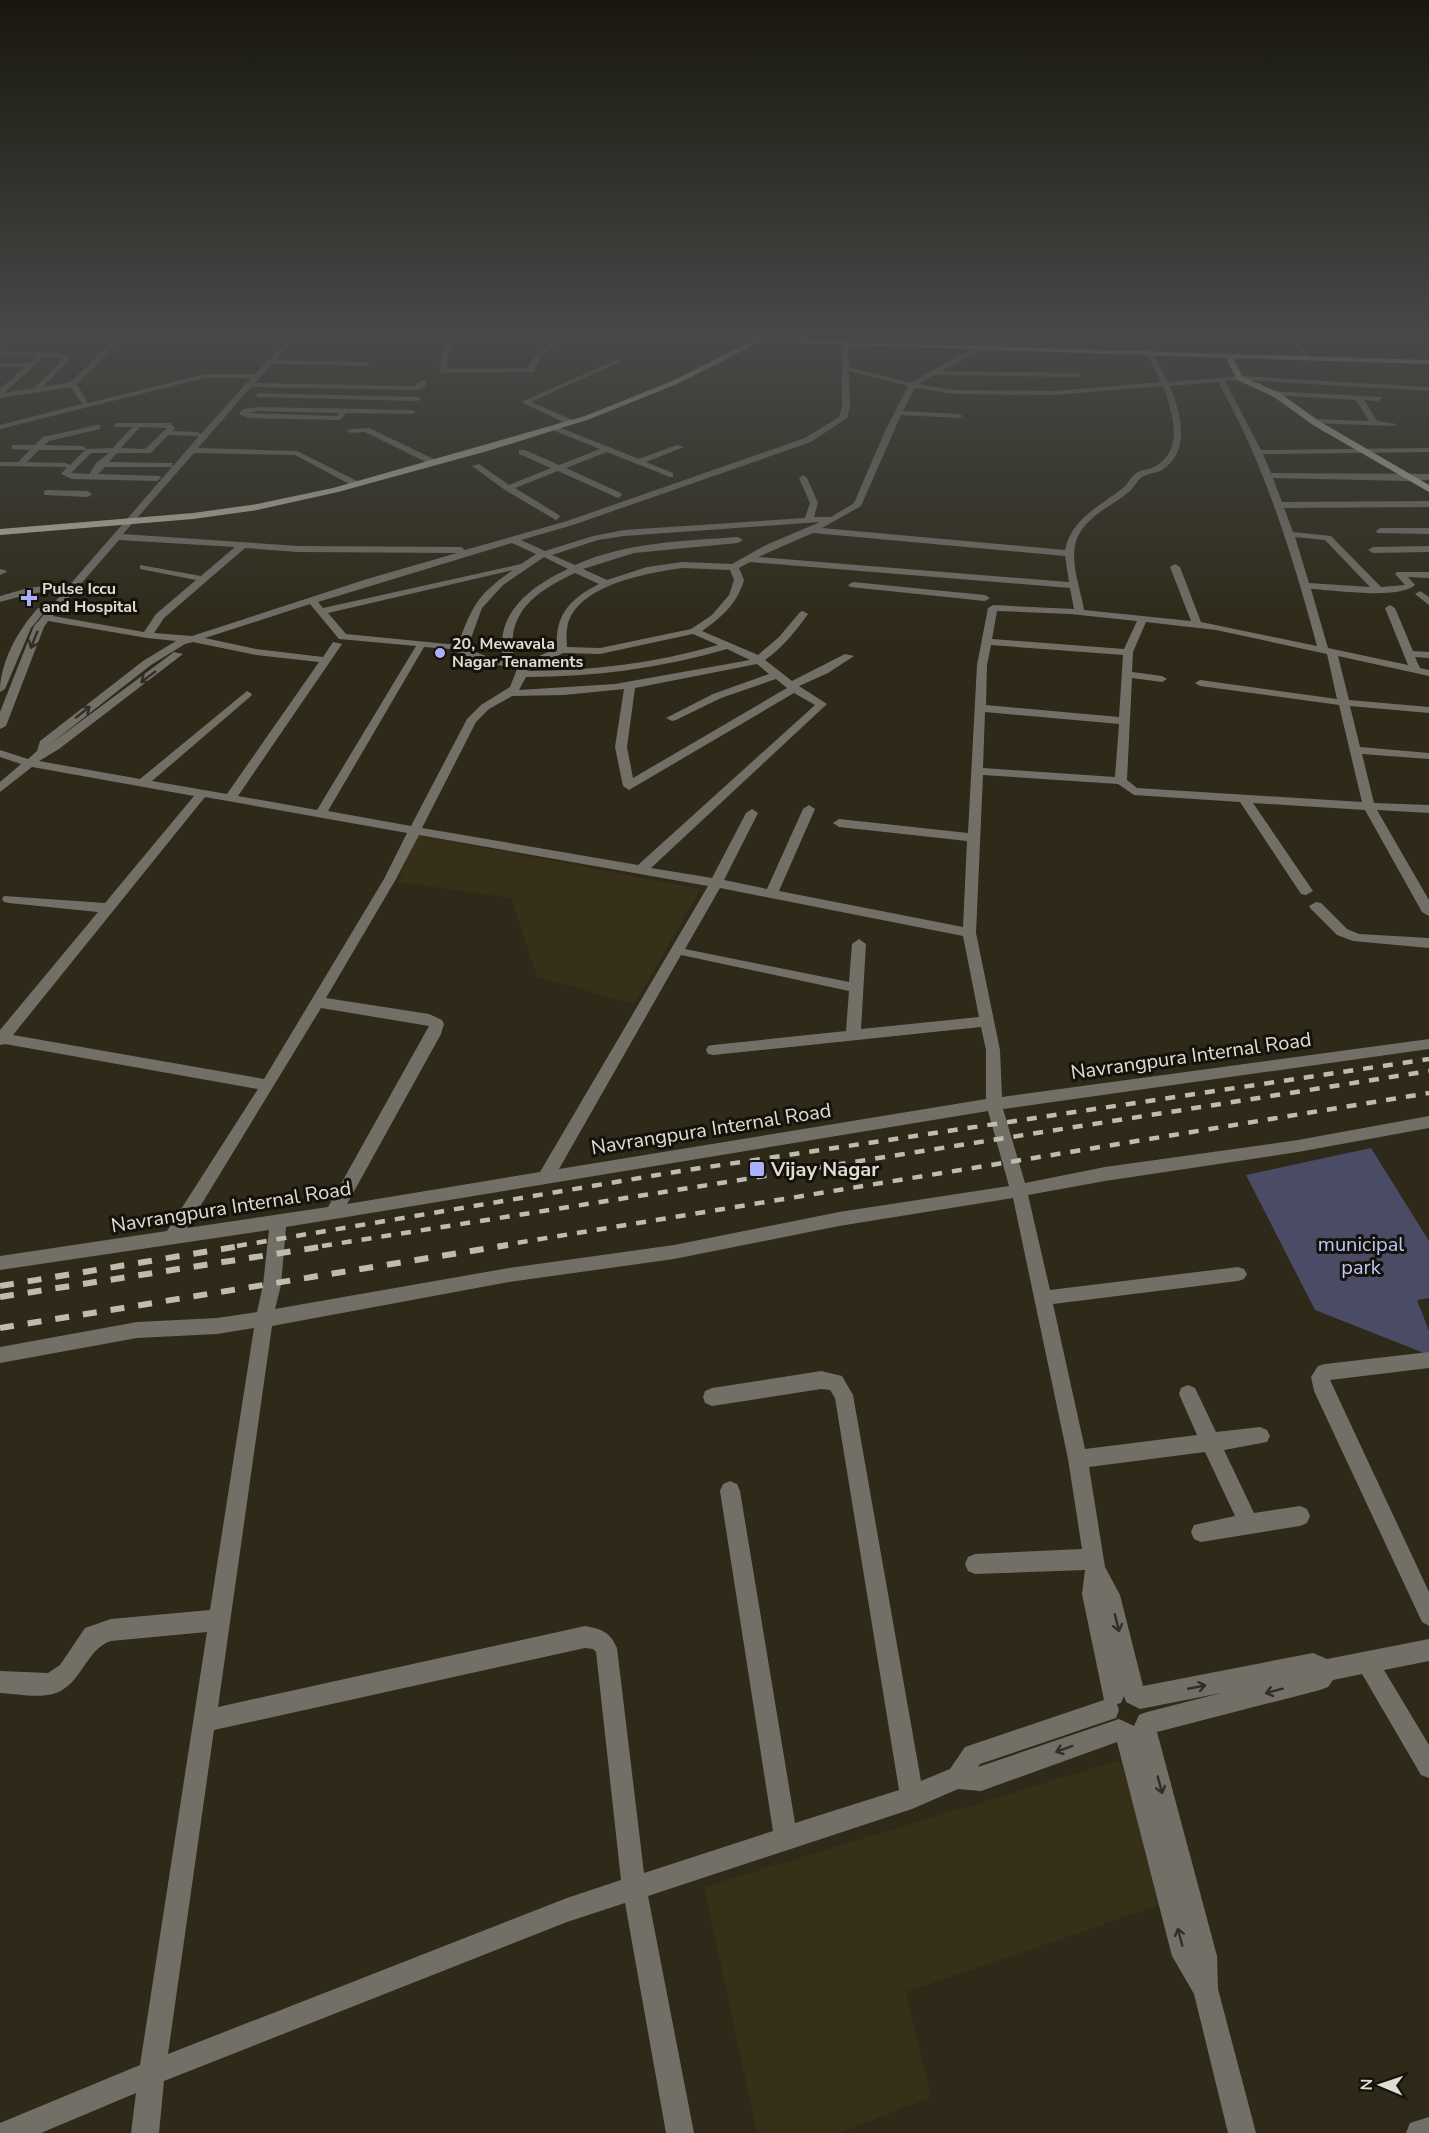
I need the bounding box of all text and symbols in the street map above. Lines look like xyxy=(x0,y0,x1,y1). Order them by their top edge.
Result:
place label: Pulse Iccu and Hospital xyxy=(42,578,137,618)
marker: Pulse Iccu and Hospital xyxy=(20,589,38,607)
one-way arrow xyxy=(28,630,39,649)
place label: 20, Mewavala Nagar Tenaments xyxy=(452,633,583,673)
marker: 20, Mewavala Nagar Tenaments xyxy=(433,646,447,660)
one-way arrow xyxy=(141,670,157,683)
one-way arrow xyxy=(74,706,90,719)
street label: Navrangpura Internal Road xyxy=(1069,1026,1313,1086)
street label: Navrangpura Internal Road xyxy=(589,1097,833,1161)
place label: Vijay Nagar xyxy=(770,1156,879,1183)
marker: Vijay Nagar xyxy=(748,1160,766,1178)
street label: Navrangpura Internal Road xyxy=(109,1175,353,1239)
park label: municipal park xyxy=(1318,1231,1404,1281)
one-way arrow xyxy=(1111,1614,1123,1633)
one-way arrow xyxy=(1187,1681,1207,1692)
one-way arrow xyxy=(1265,1686,1284,1697)
one-way arrow xyxy=(1055,1745,1074,1756)
one-way arrow xyxy=(1154,1775,1166,1794)
one-way arrow xyxy=(1174,1927,1185,1946)
north arrow xyxy=(1351,2055,1411,2115)
text: N xyxy=(1356,2078,1378,2091)

